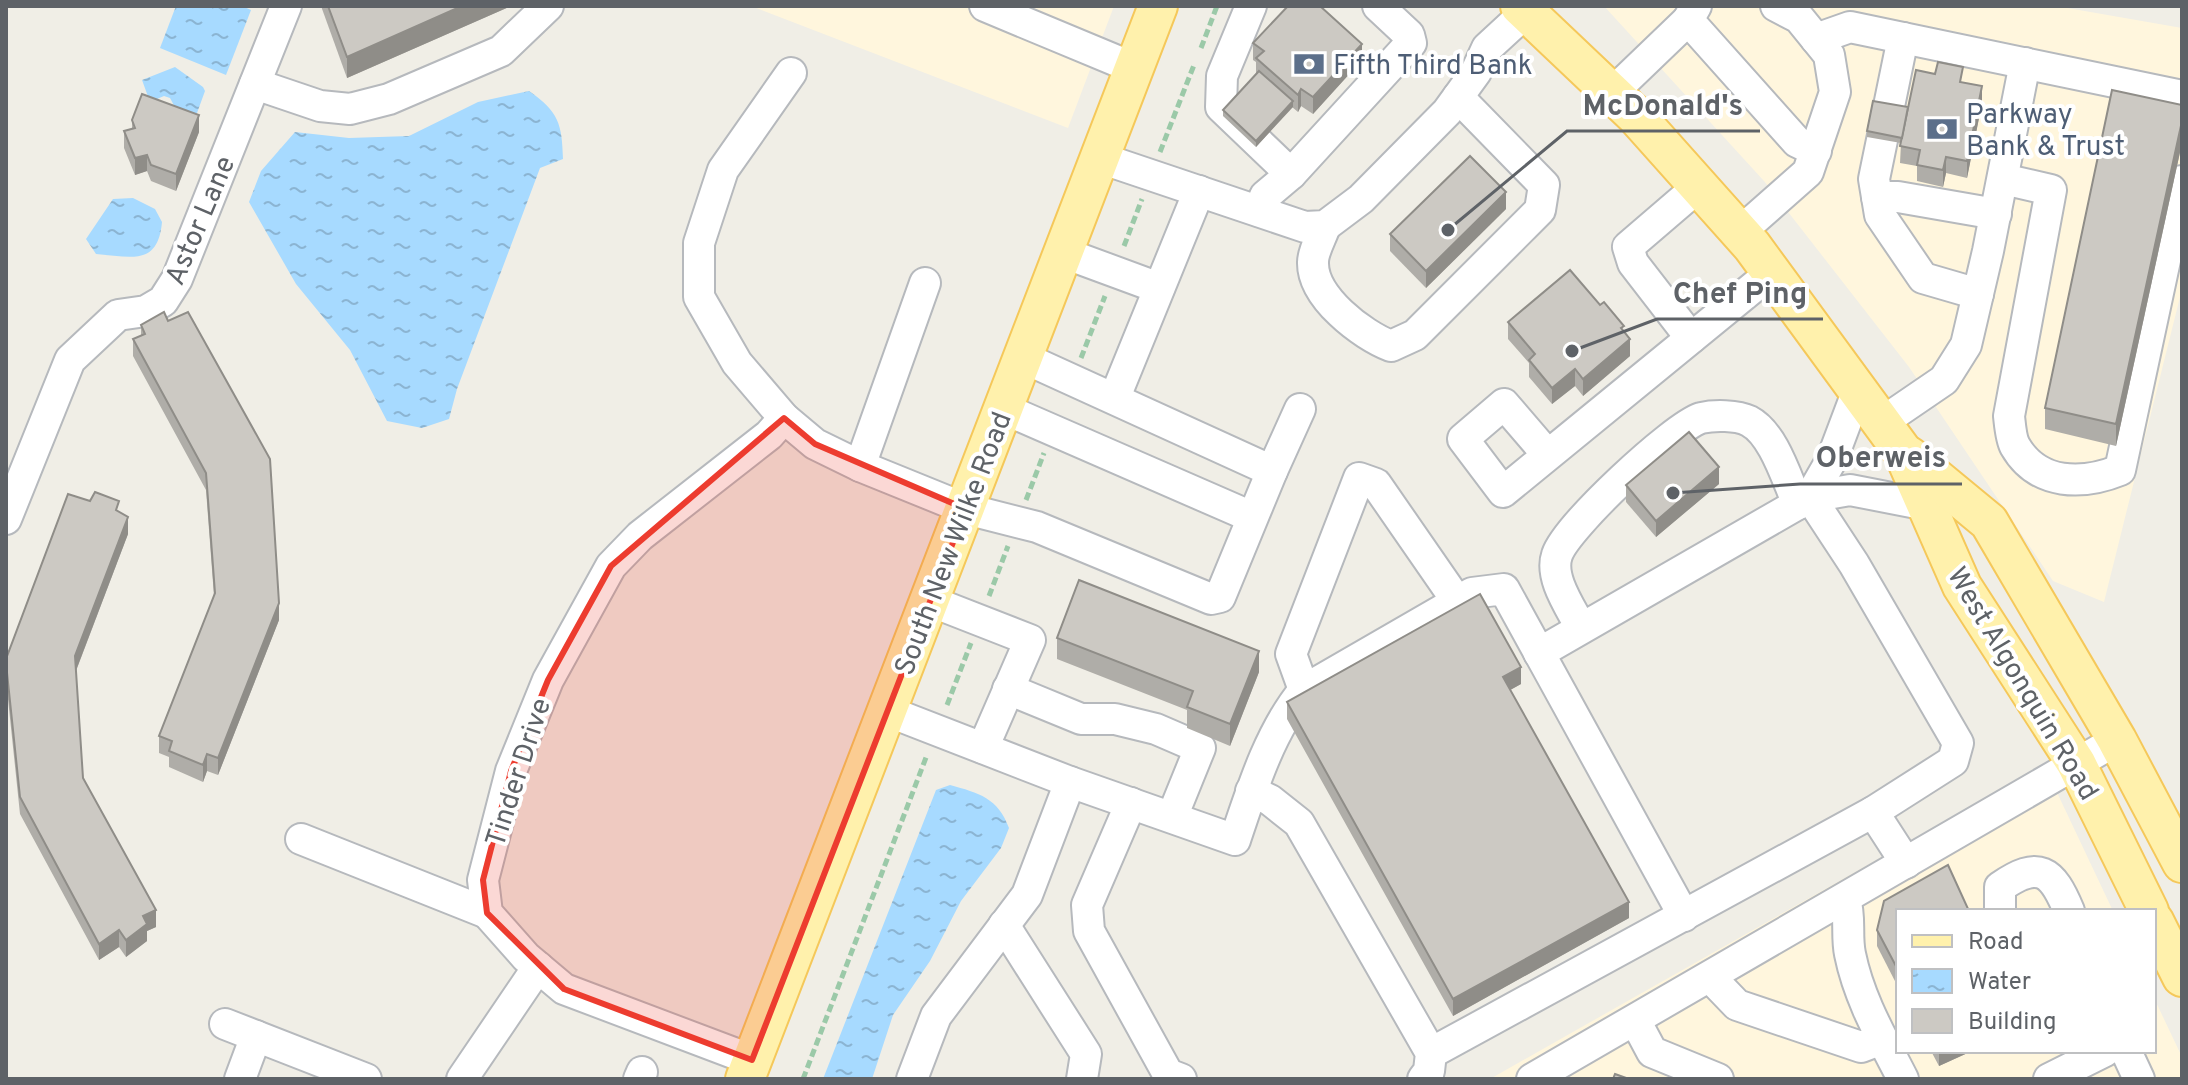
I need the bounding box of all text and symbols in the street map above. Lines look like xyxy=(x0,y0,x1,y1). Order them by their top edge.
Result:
bank icon: Fifth Third Bank xyxy=(1292,47,1326,81)
place label: Fifth Third Bank xyxy=(1333,49,1533,85)
callout: McDonald's xyxy=(1567,77,1760,131)
text: McDonald's xyxy=(1583,89,1743,126)
place label: Parkway Bank & Trust xyxy=(1966,98,2125,166)
bank icon: Parkway Bank & Trust xyxy=(1925,112,1959,146)
street label: Astor Lane xyxy=(158,151,245,291)
callout: Chef Ping xyxy=(1657,265,1823,319)
text: Chef Ping xyxy=(1673,277,1807,314)
street label: South New Wilke Road xyxy=(888,407,1022,681)
callout: Oberweis xyxy=(1800,430,1962,484)
text: Oberweis xyxy=(1816,441,1946,478)
street label: West Algonquin Road xyxy=(1937,561,2105,808)
street label: Tinder Drive xyxy=(479,694,561,852)
legend xyxy=(1896,909,2156,1053)
text: Road xyxy=(1968,928,2024,958)
text: Water xyxy=(1968,968,2031,998)
text: Building xyxy=(1968,1008,2057,1038)

